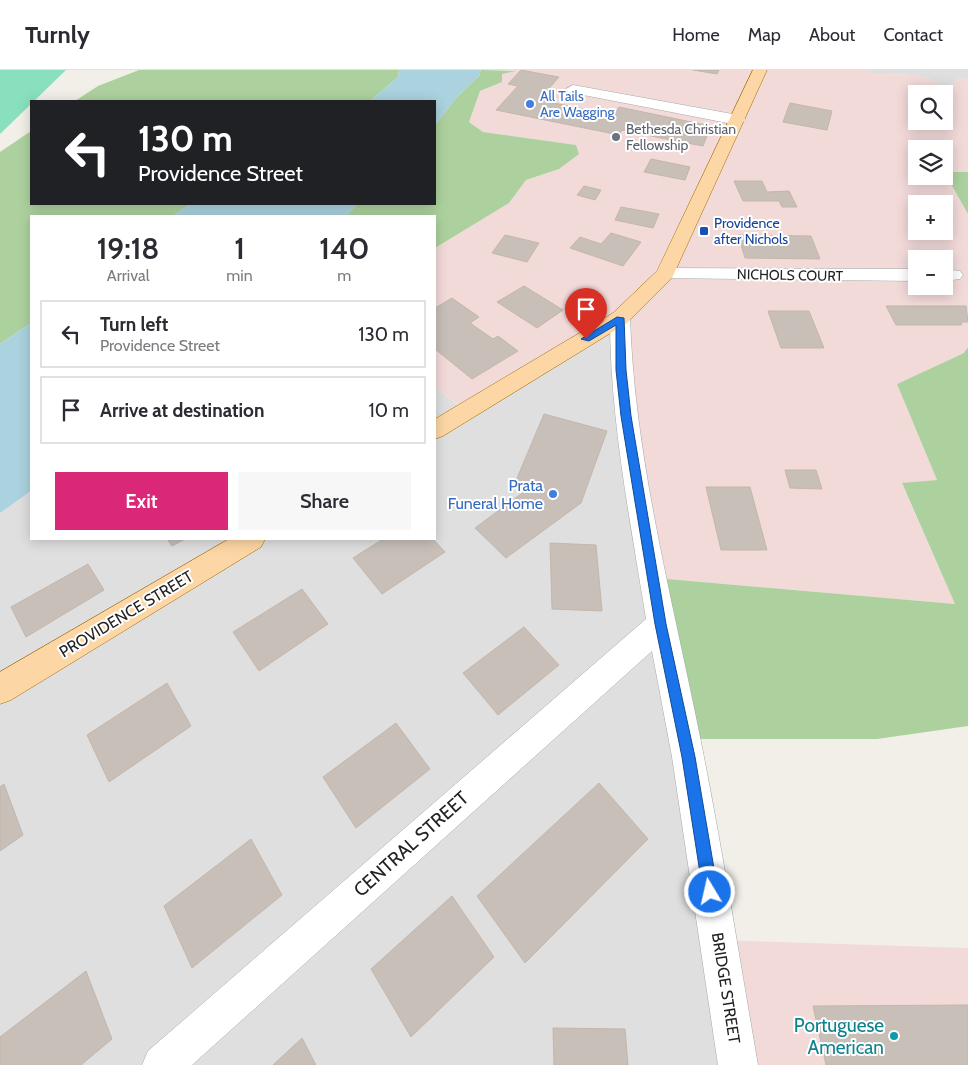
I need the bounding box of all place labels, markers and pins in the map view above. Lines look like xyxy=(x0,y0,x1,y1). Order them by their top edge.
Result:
place label: All Tails Are Wagging xyxy=(540,87,616,121)
marker: All Tails Are Wagging xyxy=(524,98,536,110)
place label: Bethesda Christian Fellowship xyxy=(626,120,736,154)
marker: Bethesda Christian Fellowship xyxy=(610,131,622,143)
place label: Providence after Nichols xyxy=(714,214,788,248)
marker: Providence after Nichols xyxy=(698,225,710,237)
pin xyxy=(565,288,607,339)
place label: Prata Funeral Home xyxy=(448,476,543,513)
marker: Prata Funeral Home xyxy=(547,488,559,500)
place label: Portuguese American xyxy=(794,1014,884,1059)
marker: Portuguese American xyxy=(888,1030,900,1042)

